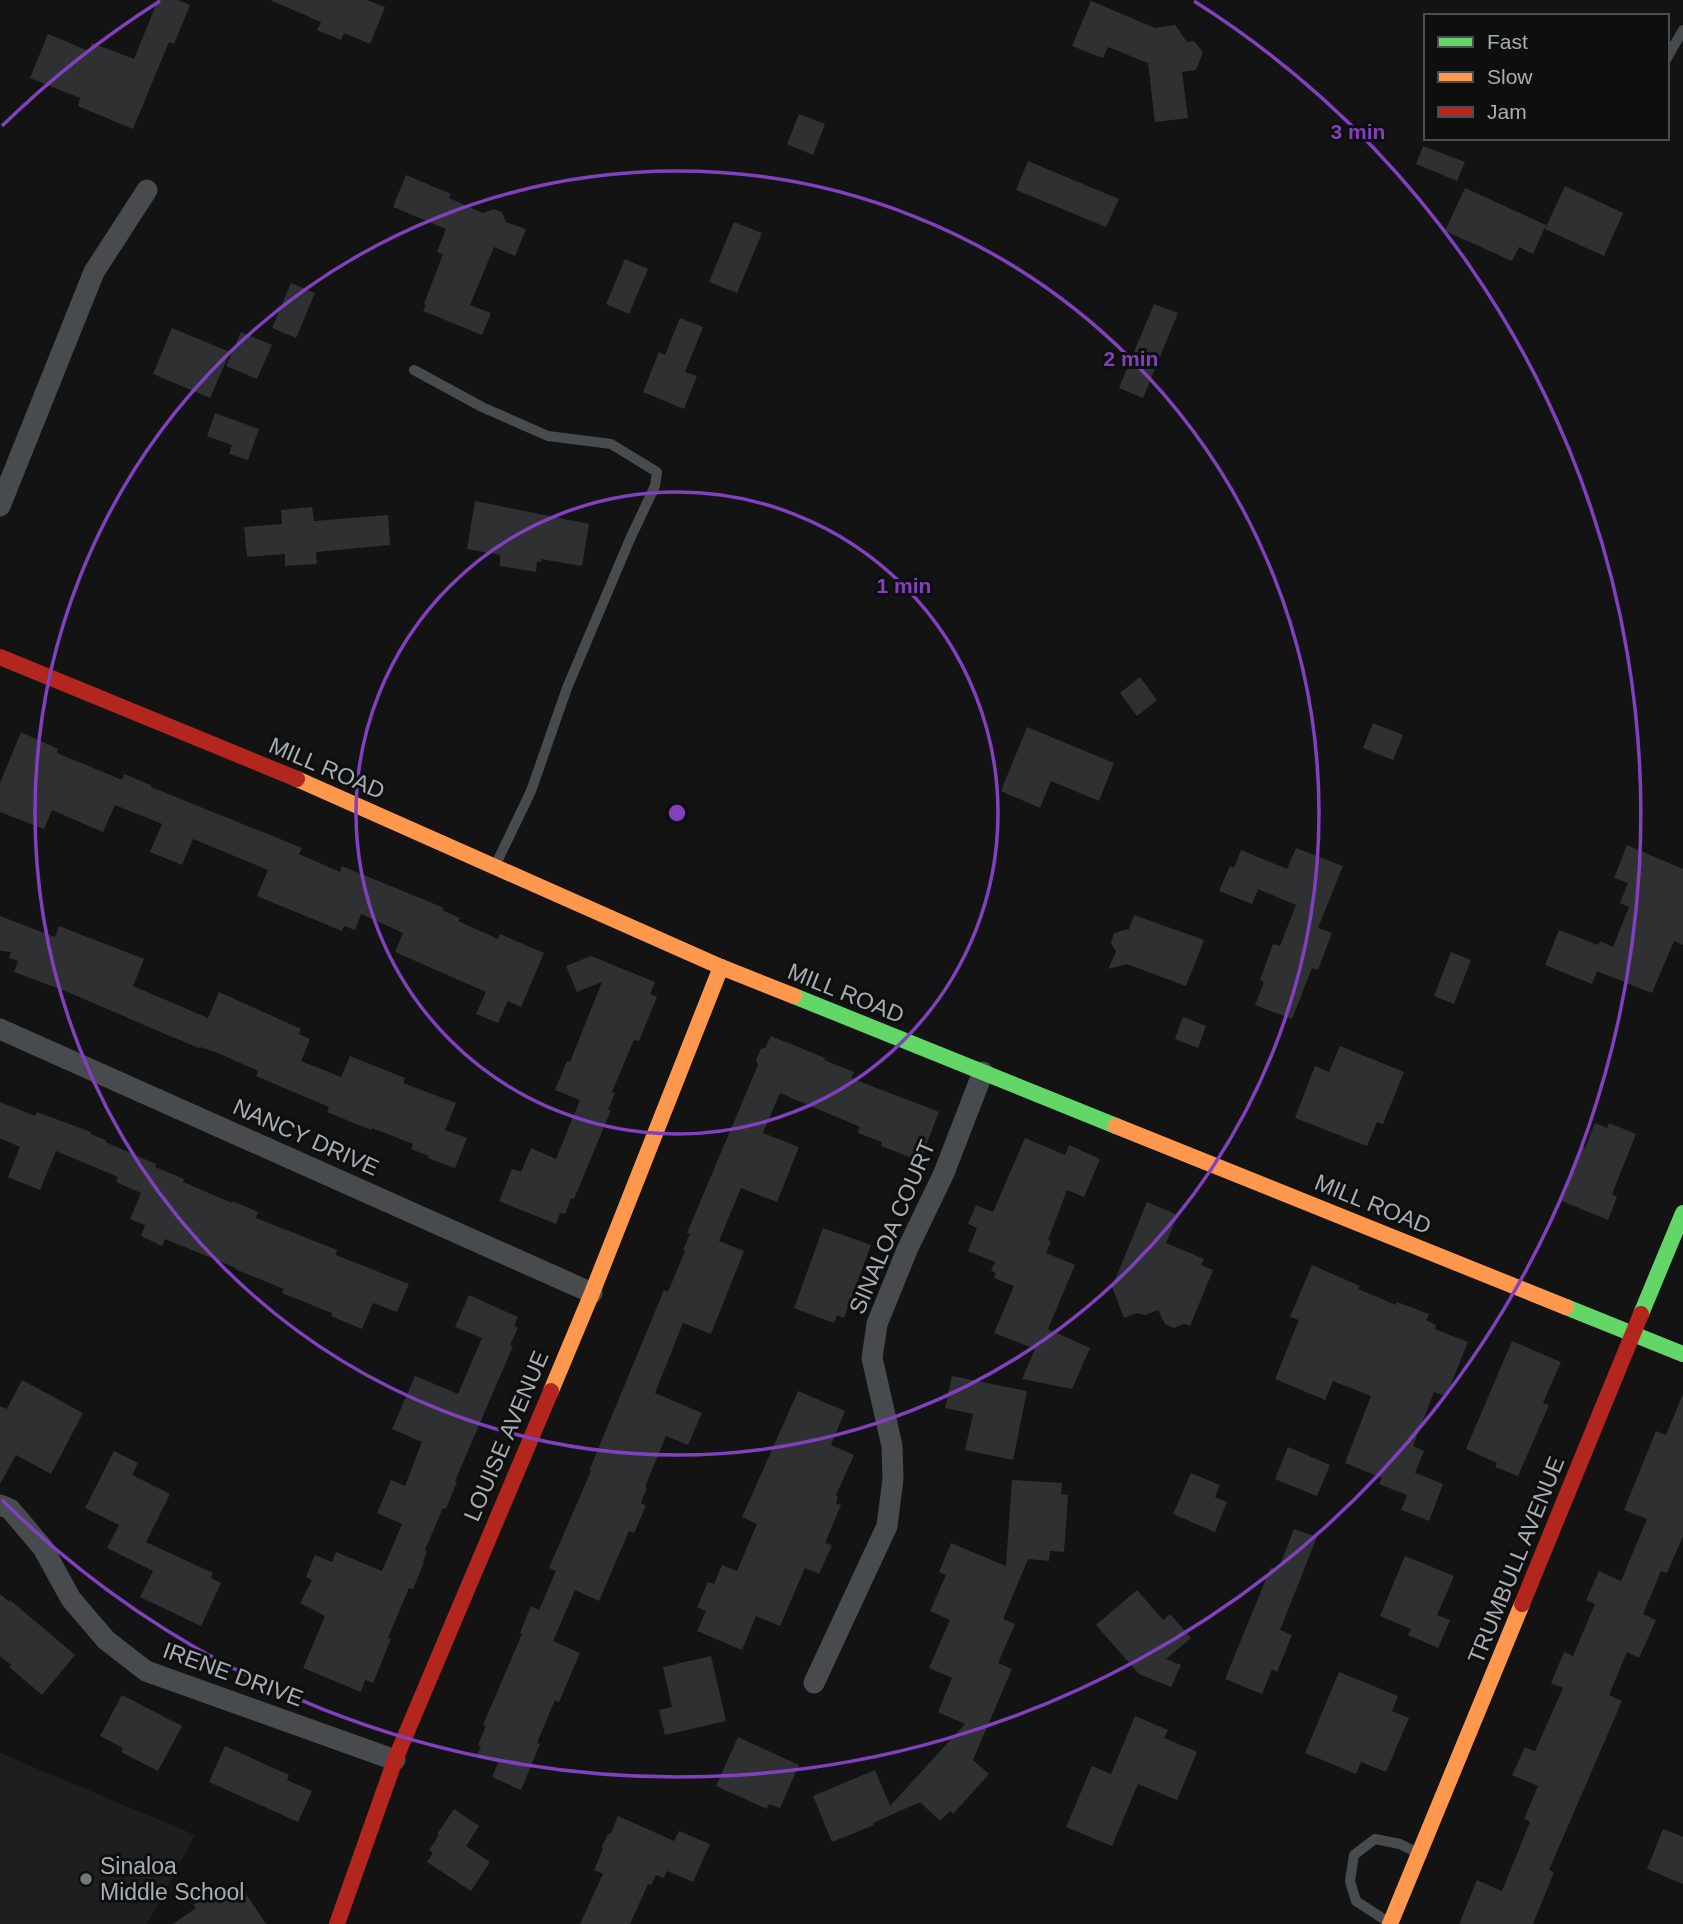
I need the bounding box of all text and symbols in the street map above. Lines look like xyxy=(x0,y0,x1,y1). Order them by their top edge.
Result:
legend xyxy=(1424,14,1669,140)
text: Fast xyxy=(1487,30,1528,53)
text: Slow xyxy=(1487,65,1533,88)
text: Jam xyxy=(1487,100,1527,123)
text: 3 min xyxy=(1331,120,1385,143)
text: 2 min xyxy=(1104,347,1158,370)
text: 1 min xyxy=(877,574,931,597)
street label: MILL ROAD xyxy=(265,732,389,804)
centre of rings xyxy=(665,801,689,825)
street label: MILL ROAD xyxy=(784,958,908,1028)
street label: NANCY DRIVE xyxy=(229,1093,383,1181)
street label: SINALOA COURT xyxy=(844,1136,940,1318)
street label: MILL ROAD xyxy=(1311,1169,1435,1239)
street label: LOUISE AVENUE xyxy=(458,1347,554,1525)
street label: TRUMBULL AVENUE xyxy=(1463,1453,1569,1667)
street label: IRENE DRIVE xyxy=(159,1637,307,1711)
place label: Sinaloa Middle School xyxy=(100,1853,244,1905)
marker: Sinaloa Middle School xyxy=(78,1871,94,1887)

